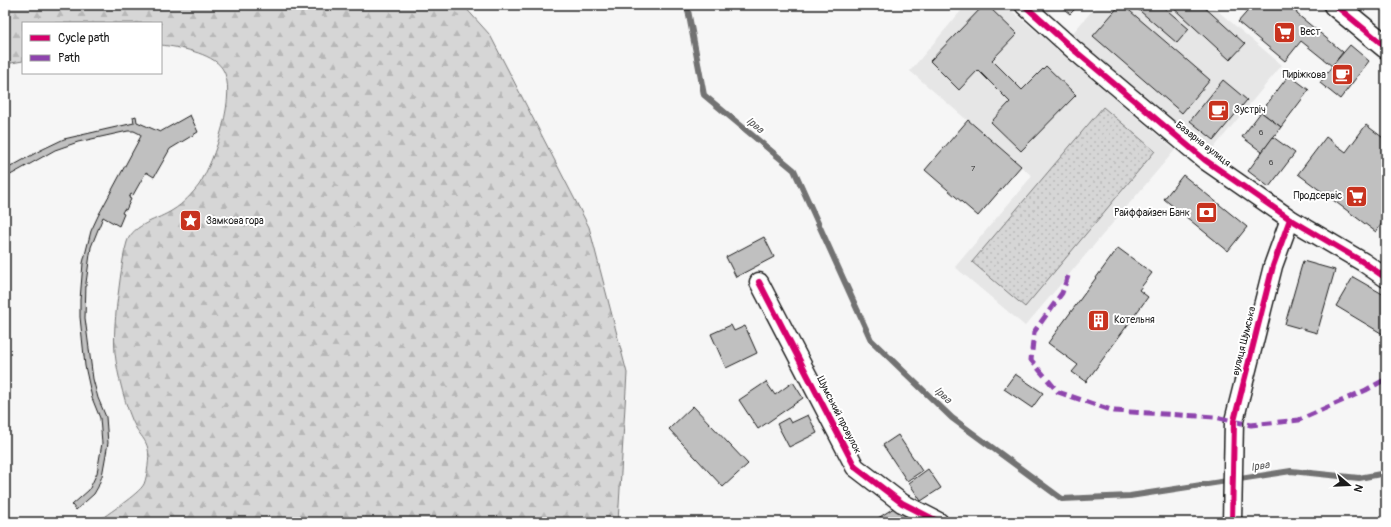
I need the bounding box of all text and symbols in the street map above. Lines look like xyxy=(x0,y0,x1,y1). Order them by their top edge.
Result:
supermarket icon: Вест xyxy=(1271,19,1297,45)
legend xyxy=(22,22,162,74)
place label: Вест xyxy=(1300,26,1320,38)
text: Cycle path xyxy=(58,31,110,46)
text: Path xyxy=(58,51,80,66)
cafe icon: Пиріжкова xyxy=(1329,62,1355,88)
place label: Пиріжкова xyxy=(1283,69,1326,81)
cafe icon: Зустріч xyxy=(1205,97,1231,123)
place label: Зустріч xyxy=(1234,104,1266,116)
water label: Ірва xyxy=(744,114,767,137)
street label: Базарна вулиця xyxy=(1173,119,1233,169)
house number: 6 xyxy=(1259,128,1264,137)
house number: 6 xyxy=(1269,158,1274,167)
house number: 7 xyxy=(971,164,976,173)
supermarket icon: Продсервіс xyxy=(1344,183,1370,209)
place label: Продсервіс xyxy=(1293,190,1342,202)
bank icon: Райффайзен Банк xyxy=(1193,200,1219,226)
place label: Райффайзен Банк xyxy=(1114,207,1190,219)
place icon: Замкова гора xyxy=(178,208,204,234)
place label: Замкова гора xyxy=(206,215,264,227)
street label: вулиця Шумська xyxy=(1230,305,1258,377)
building icon: Котельня xyxy=(1085,307,1111,333)
place label: Котельня xyxy=(1114,314,1155,326)
street label: Шумський провулок xyxy=(814,374,864,456)
water label: Ірва xyxy=(932,384,955,407)
water label: Ірва xyxy=(1250,458,1271,474)
north arrow xyxy=(1329,465,1369,505)
text: N xyxy=(1350,482,1365,494)

